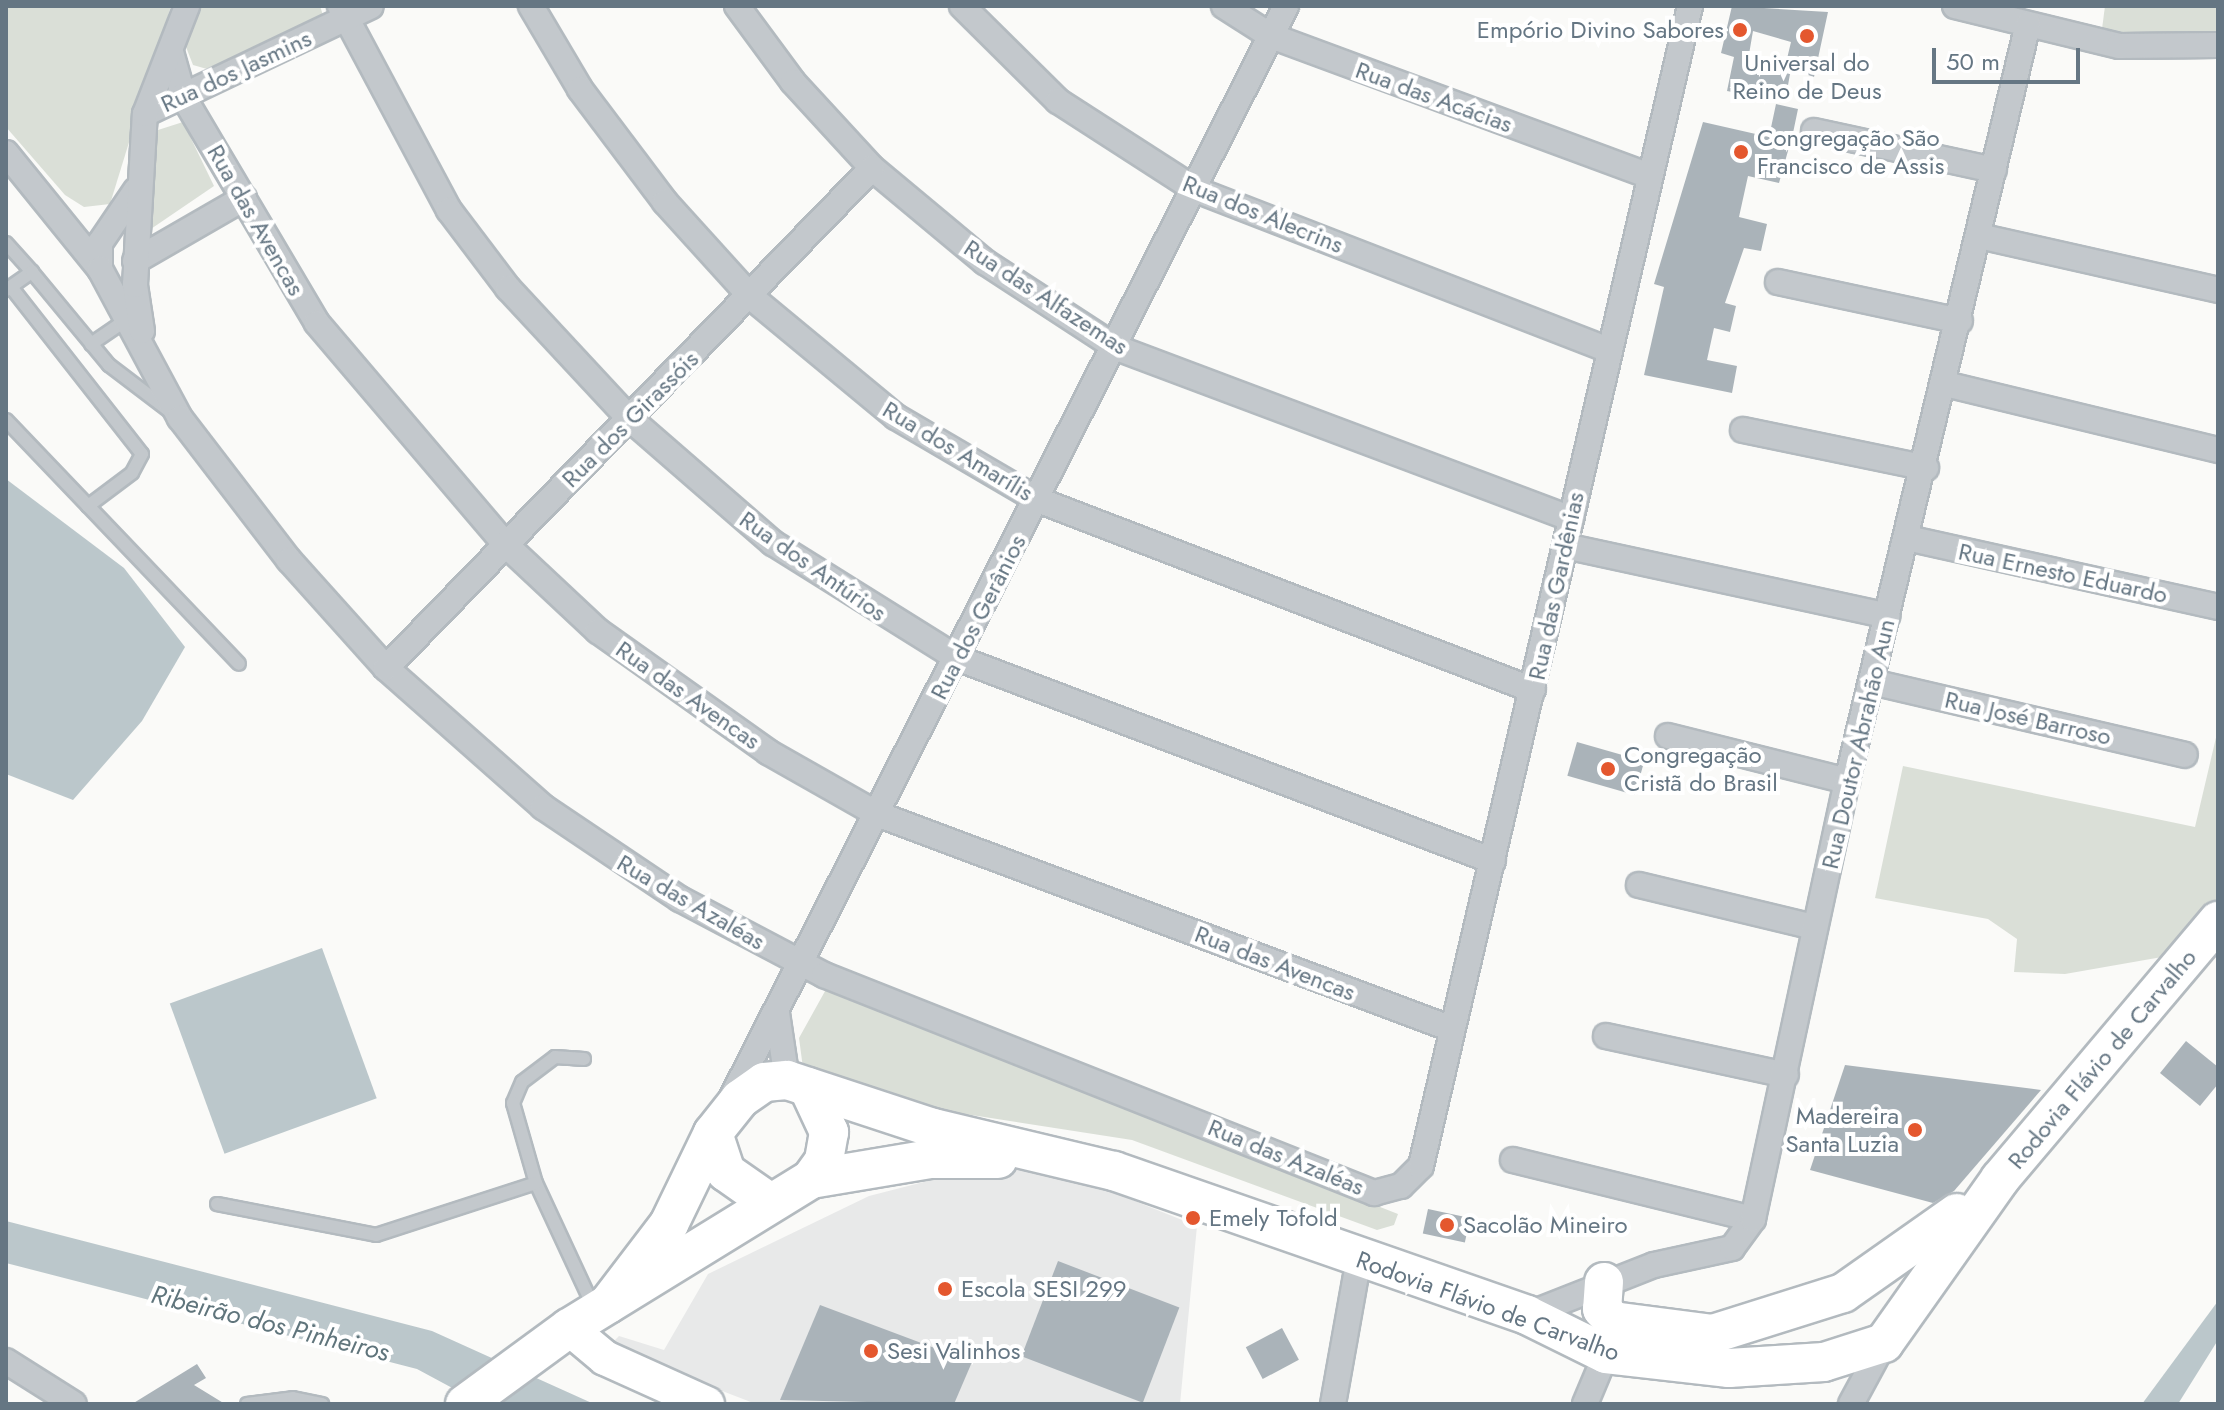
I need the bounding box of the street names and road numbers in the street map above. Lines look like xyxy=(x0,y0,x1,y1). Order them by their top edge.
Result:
street label: Rua dos Jasmins xyxy=(156,24,316,118)
street label: Rua das Acácias xyxy=(1352,55,1516,139)
street label: Rua das Avencas xyxy=(201,139,311,301)
street label: Rua dos Alecrins xyxy=(1179,169,1347,259)
street label: Rua das Alfazemas xyxy=(959,233,1133,361)
street label: Rua dos Girassóis xyxy=(556,345,704,493)
street label: Rua dos Amarílis xyxy=(878,395,1038,507)
street label: Rua das Gardênias xyxy=(1522,489,1590,683)
street label: Rua dos Antúrios xyxy=(734,505,892,627)
street label: Rua dos Gerânios xyxy=(924,530,1032,704)
street label: Rua Ernesto Eduardo xyxy=(1956,537,2170,609)
street label: Rua Doutor Abrahão Aun xyxy=(1815,616,1901,872)
street label: Rua das Avencas xyxy=(610,635,766,755)
street label: Rua José Barroso xyxy=(1942,685,2114,751)
street label: Rua das Azaléas xyxy=(612,848,770,956)
street label: Rua das Avencas xyxy=(1191,919,1359,1007)
street label: Rodovia Flávio de Carvalho xyxy=(2002,943,2202,1175)
street label: Rua das Azaléas xyxy=(1204,1113,1368,1201)
street label: Rodovia Flávio de Carvalho xyxy=(1352,1245,1624,1367)

